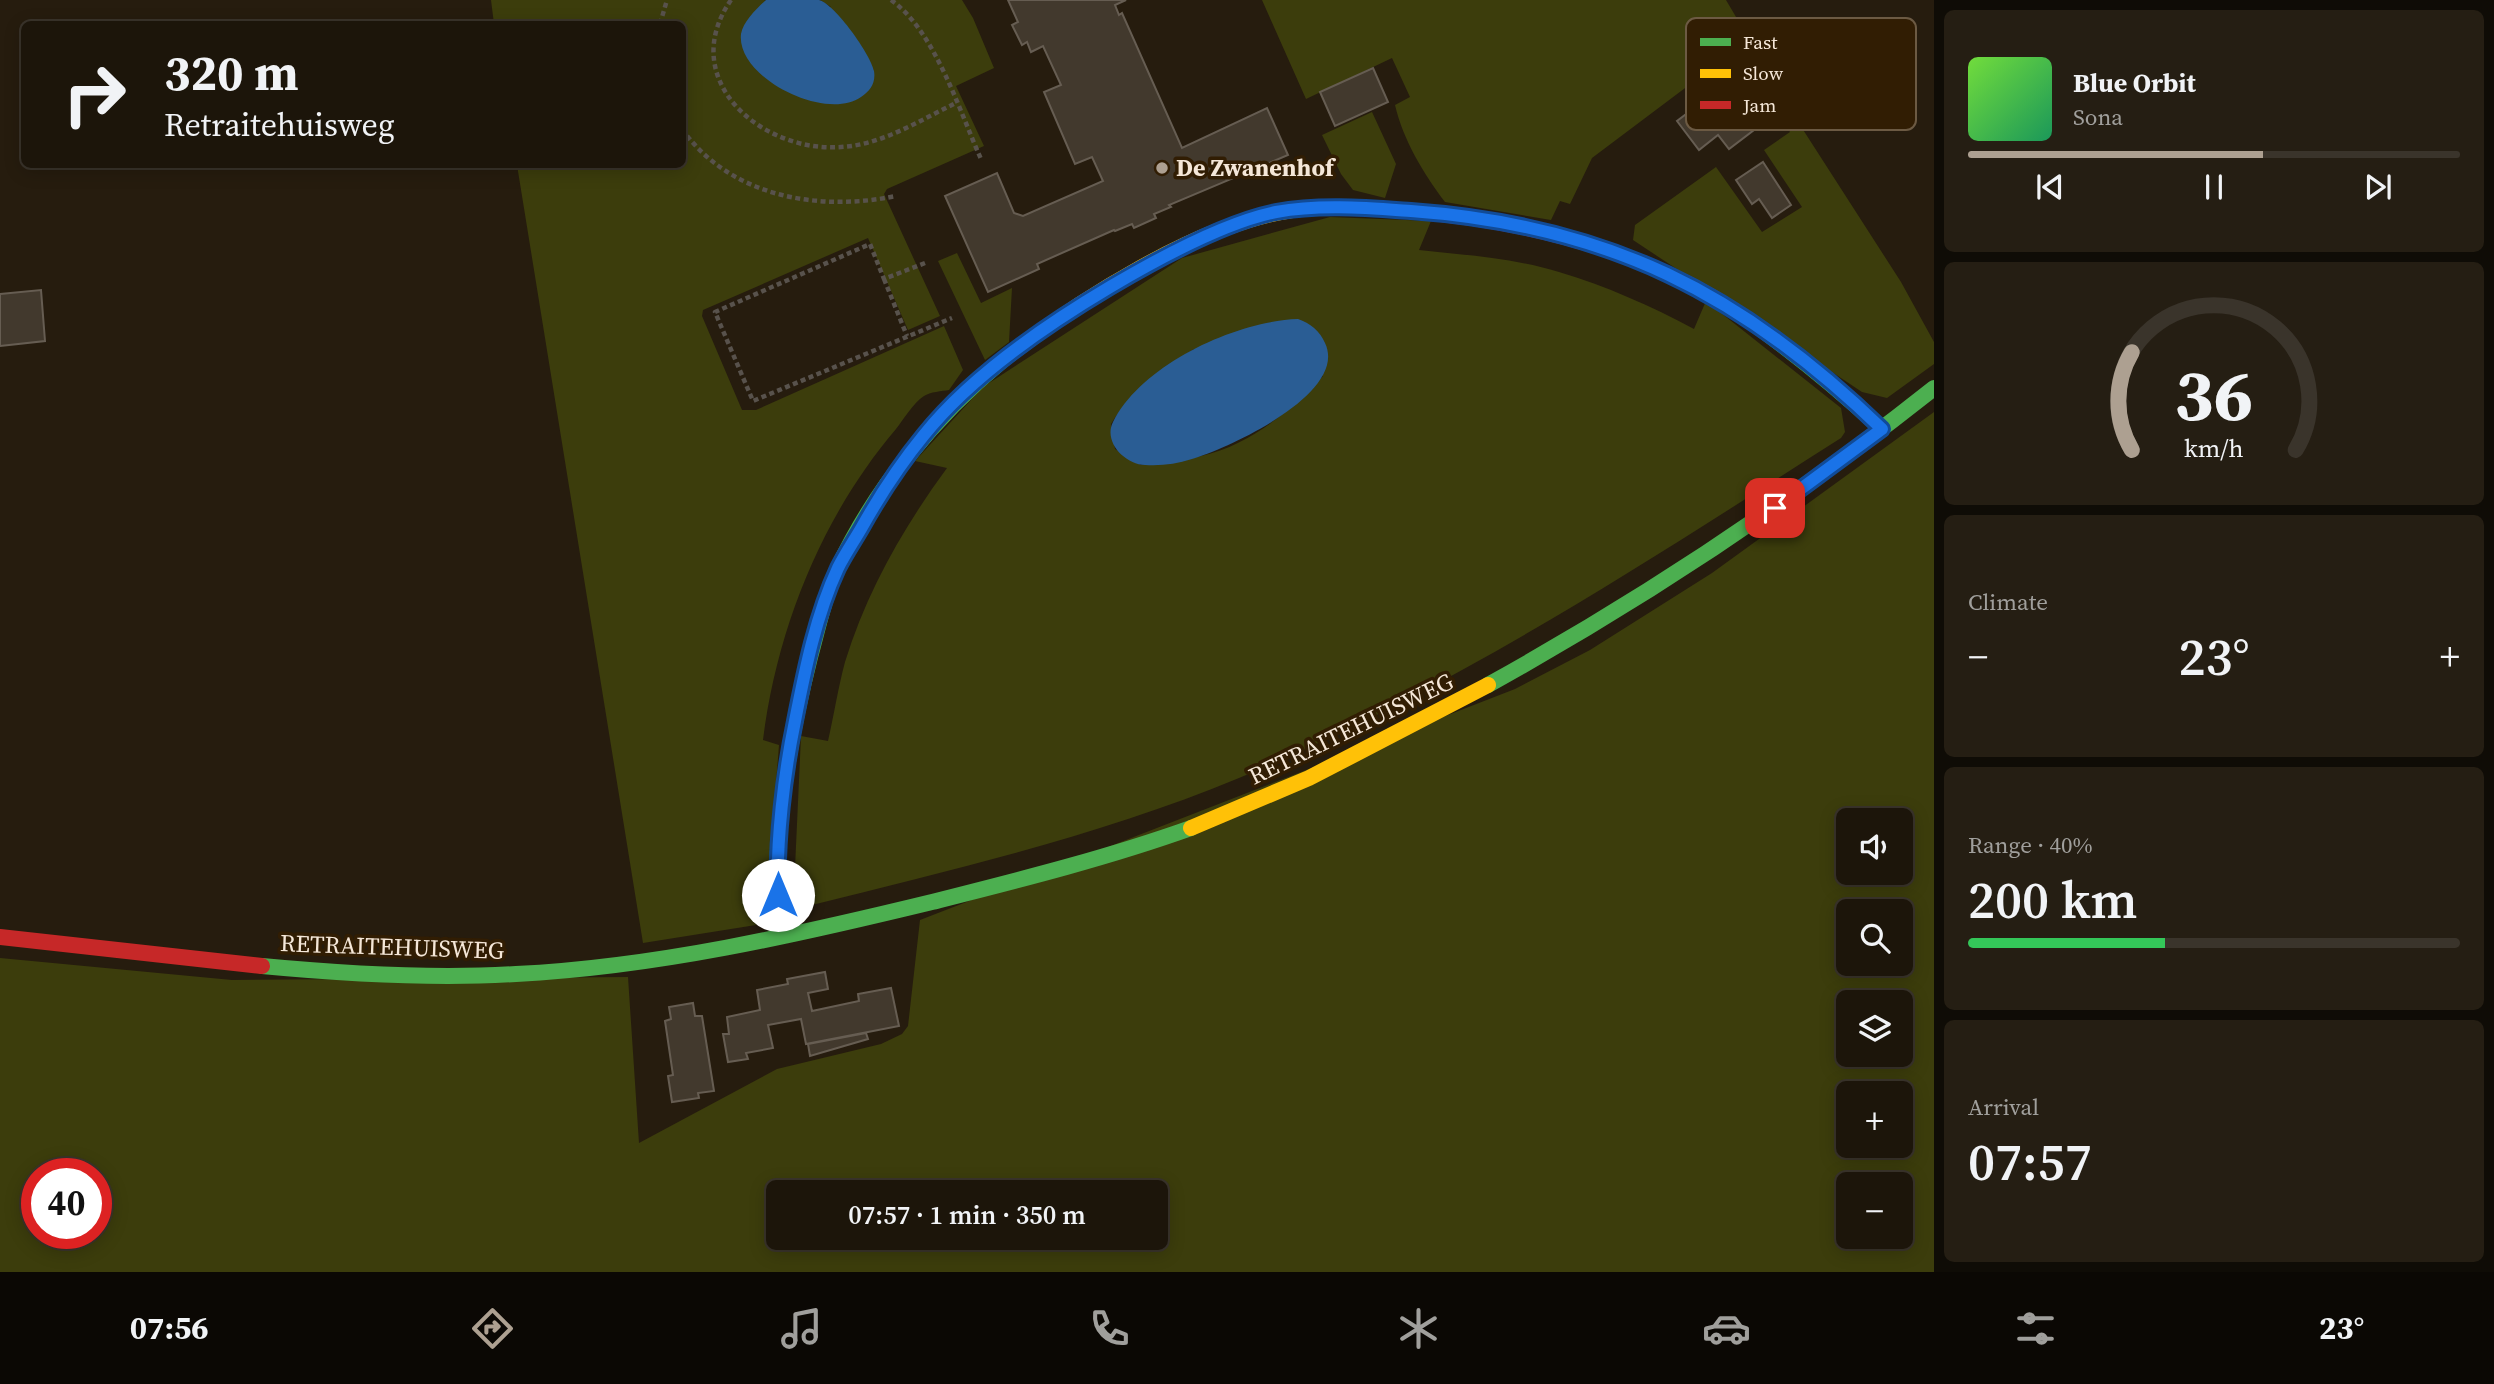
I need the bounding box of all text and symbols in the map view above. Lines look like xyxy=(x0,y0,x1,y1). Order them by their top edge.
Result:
legend xyxy=(1686,18,1916,130)
text: Fast xyxy=(1743,29,1778,55)
text: 320 m xyxy=(164,39,299,106)
icon: right xyxy=(49,49,140,140)
text: Slow xyxy=(1743,60,1784,86)
text: Blue Orbit xyxy=(2073,65,2196,101)
text: Jam xyxy=(1742,92,1776,118)
text: Sona xyxy=(2073,101,2123,133)
text: Retraitehuisweg xyxy=(164,103,395,147)
place label: De Zwanenhof xyxy=(1176,151,1337,184)
marker: De Zwanenhof xyxy=(1154,160,1170,176)
icon: previous xyxy=(2031,168,2069,206)
icon: pause xyxy=(2195,168,2233,206)
icon: next xyxy=(2359,168,2397,206)
text: 36 xyxy=(2175,345,2253,444)
text: km/h xyxy=(2184,430,2244,464)
pin xyxy=(1745,478,1805,538)
icon: arrive xyxy=(1756,489,1794,527)
text: Climate xyxy=(1968,586,2048,618)
text: 23° xyxy=(2178,621,2250,692)
text: − xyxy=(1968,631,1988,683)
text: + xyxy=(2440,631,2460,683)
street label: RETRAITEHUISWEG xyxy=(1243,664,1459,793)
map controls xyxy=(1836,808,1913,1249)
button: sound xyxy=(1836,808,1913,885)
text: Range · 40% xyxy=(1968,829,2093,861)
position arrow xyxy=(741,858,815,932)
text: 200 km xyxy=(1968,864,2137,935)
button: search xyxy=(1836,899,1913,976)
street label: RETRAITEHUISWEG xyxy=(279,926,505,967)
button: layers xyxy=(1836,990,1913,1067)
button: + xyxy=(1836,1081,1913,1158)
text: Arrival xyxy=(1968,1091,2039,1123)
text: 07:57 xyxy=(1968,1126,2092,1197)
speed limit sign: 40 xyxy=(21,1158,112,1249)
button: − xyxy=(1836,1172,1913,1249)
text: 07:57 · 1 min · 350 m xyxy=(848,1197,1086,1233)
icon: directions xyxy=(468,1304,517,1353)
icon: music xyxy=(777,1304,826,1353)
icon: phone xyxy=(1085,1304,1134,1353)
icon: climate xyxy=(1394,1304,1443,1353)
icon: car xyxy=(1702,1304,1751,1353)
icon: filters xyxy=(2011,1304,2060,1353)
text: 07:56 xyxy=(130,1306,209,1350)
text: 23° xyxy=(2319,1306,2364,1350)

